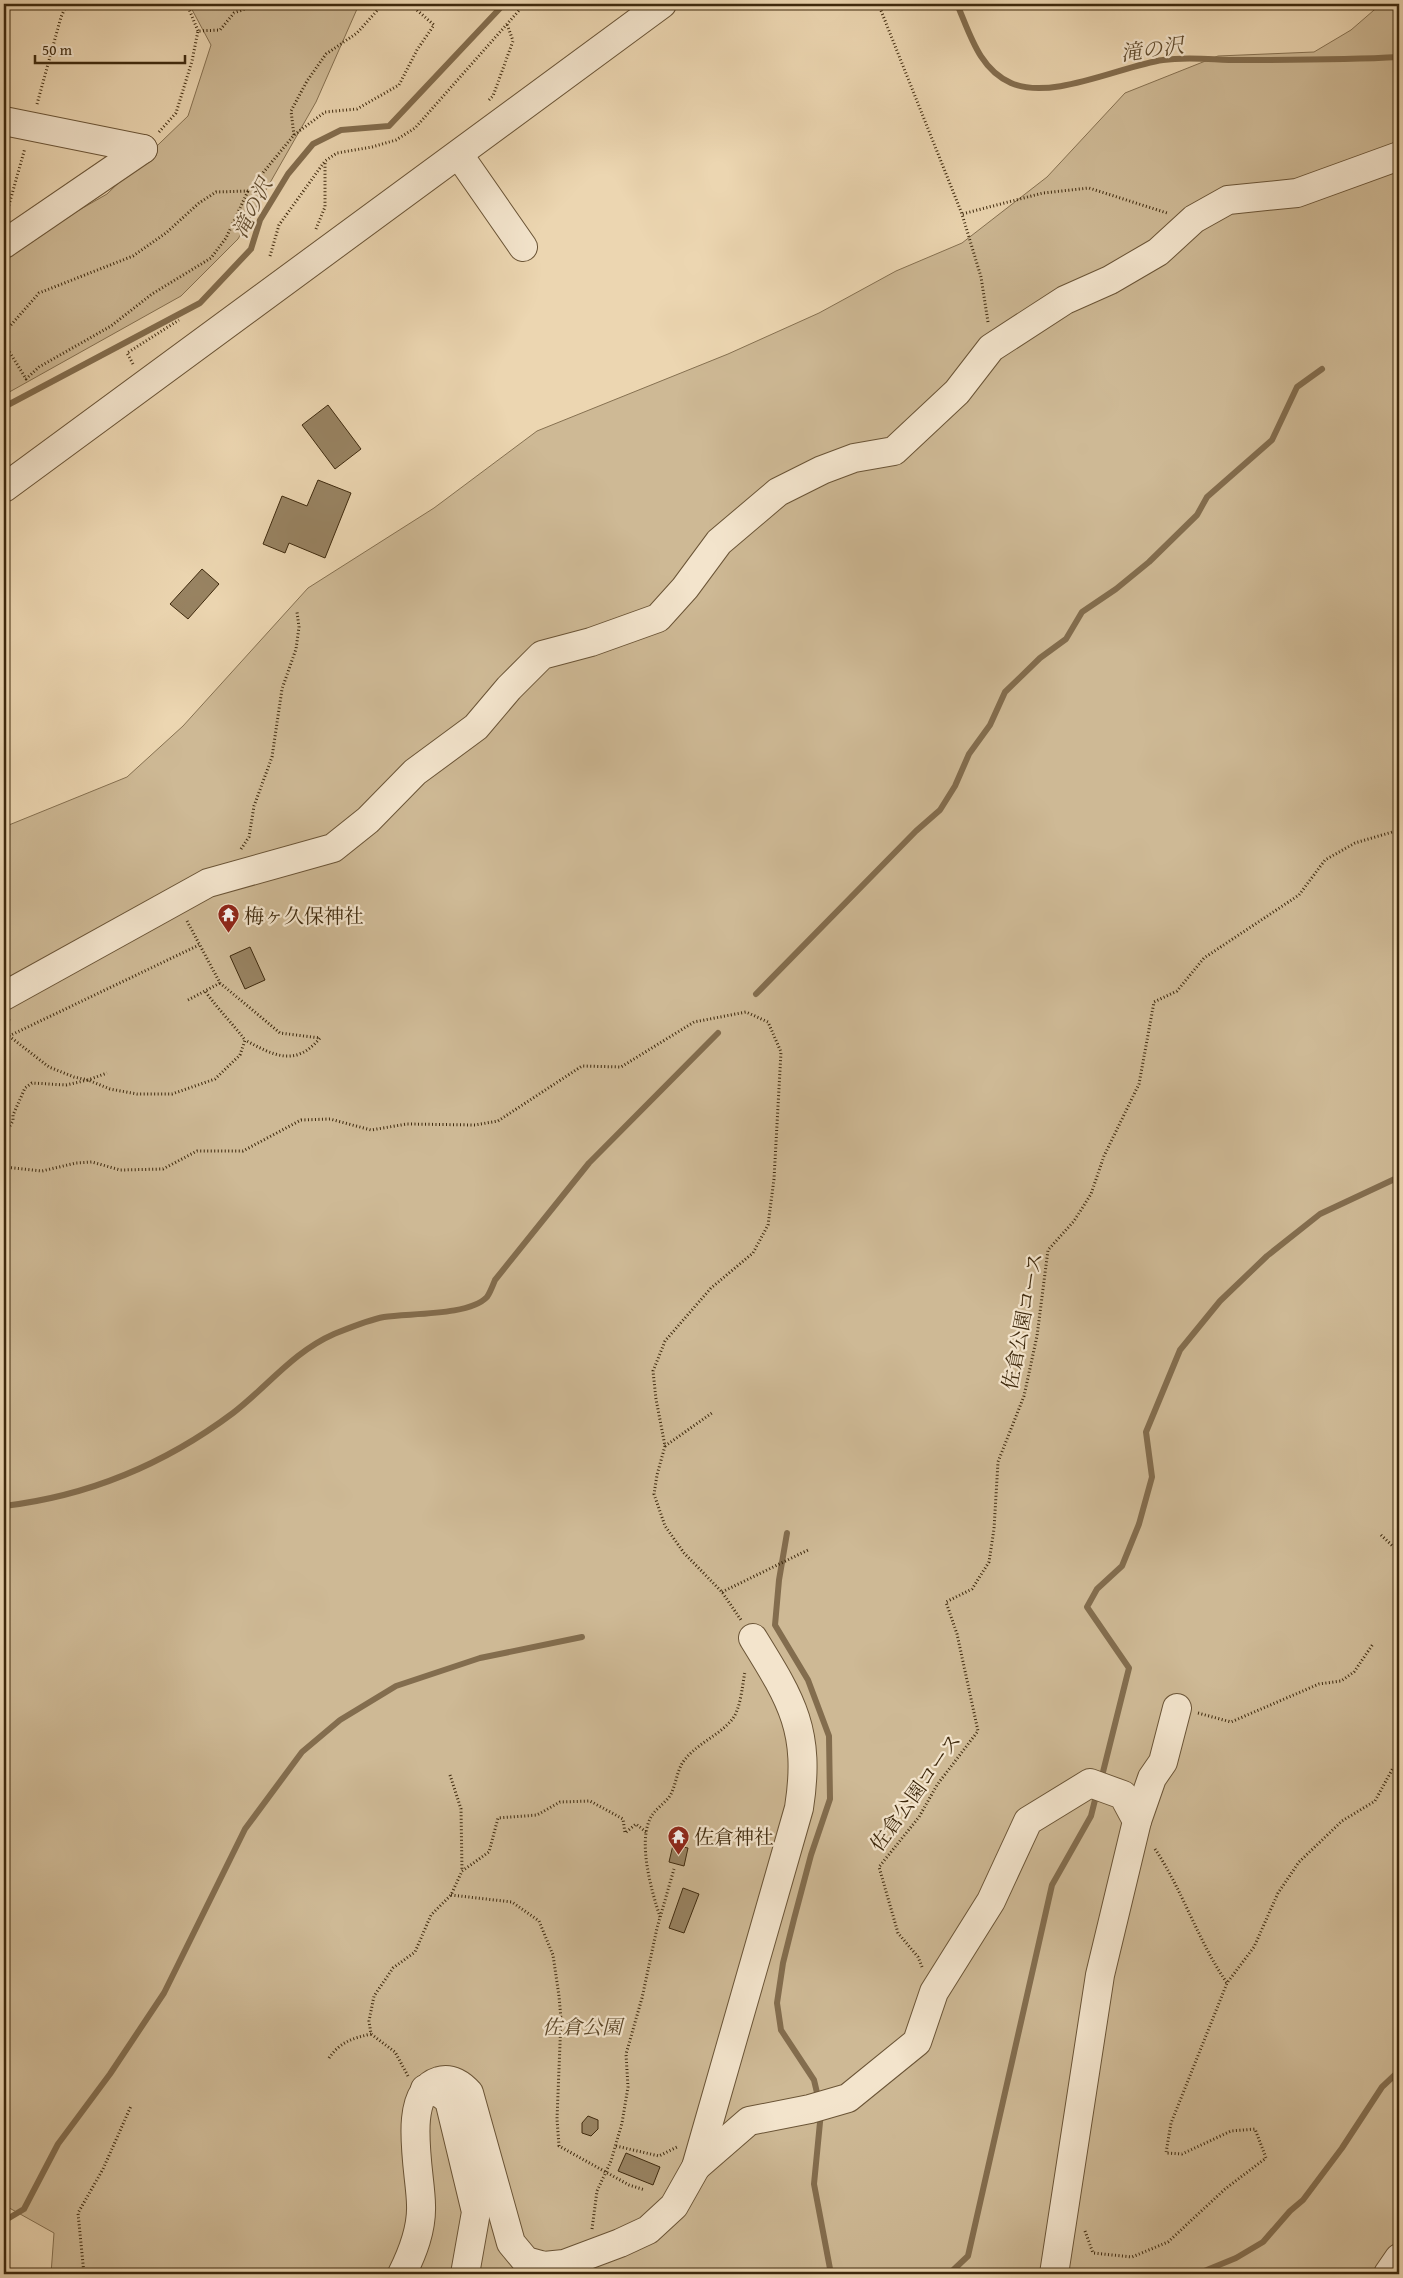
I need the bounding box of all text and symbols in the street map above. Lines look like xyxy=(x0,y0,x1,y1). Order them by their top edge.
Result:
water label: 滝の沢 xyxy=(1119,29,1188,69)
scale bar xyxy=(35,32,185,64)
text: 50 m xyxy=(42,39,73,60)
water label: 滝の沢 xyxy=(224,170,281,243)
place label: 梅ヶ久保神社 xyxy=(244,901,364,930)
temple icon: 梅ヶ久保神社 xyxy=(216,903,240,934)
street label: 佐倉公園コース xyxy=(995,1250,1049,1392)
street label: 佐倉公園コース xyxy=(862,1727,968,1857)
place label: 佐倉神社 xyxy=(694,1822,774,1851)
temple icon: 佐倉神社 xyxy=(666,1824,690,1855)
park label: 佐倉公園 xyxy=(542,2012,625,2041)

